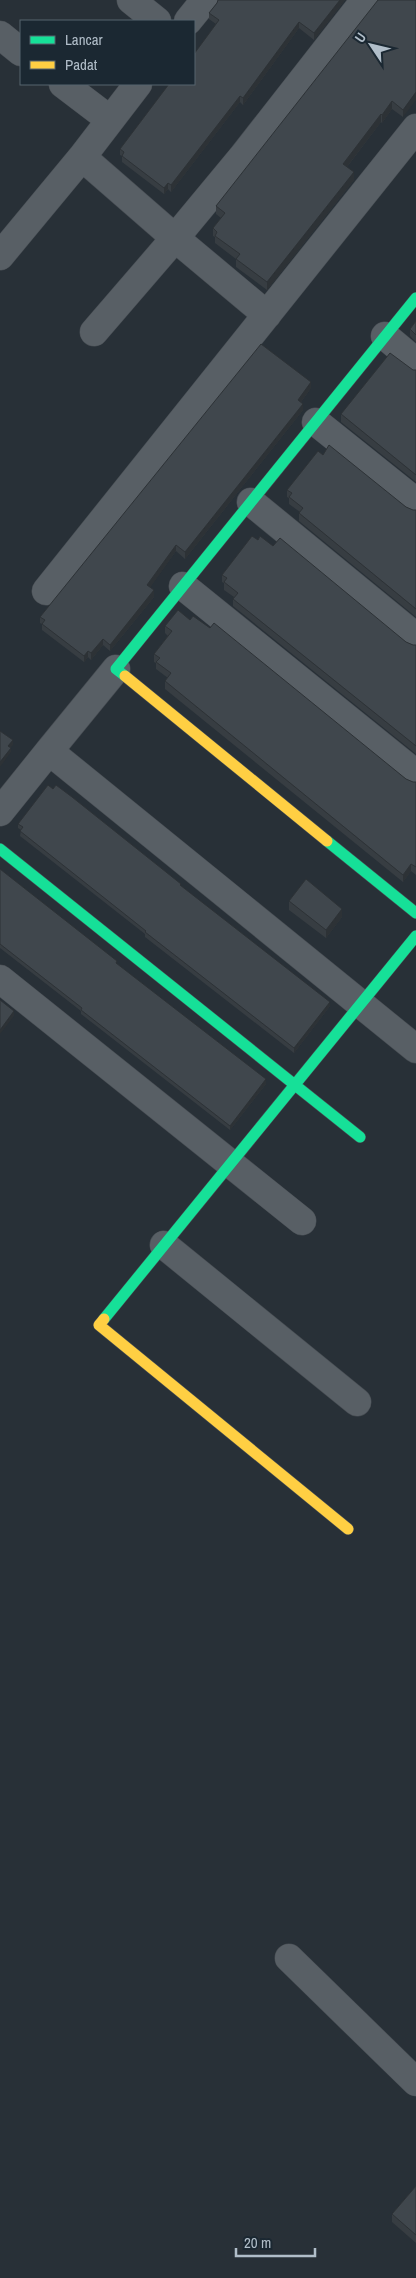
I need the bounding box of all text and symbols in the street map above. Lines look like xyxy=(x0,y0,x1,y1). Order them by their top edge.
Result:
legend xyxy=(20,20,195,85)
north arrow xyxy=(346,20,396,70)
text: Lancar xyxy=(65,29,103,50)
text: U xyxy=(351,29,370,46)
text: Padat xyxy=(65,54,98,75)
scale bar xyxy=(236,2226,315,2258)
text: 20 m xyxy=(244,2232,271,2253)

